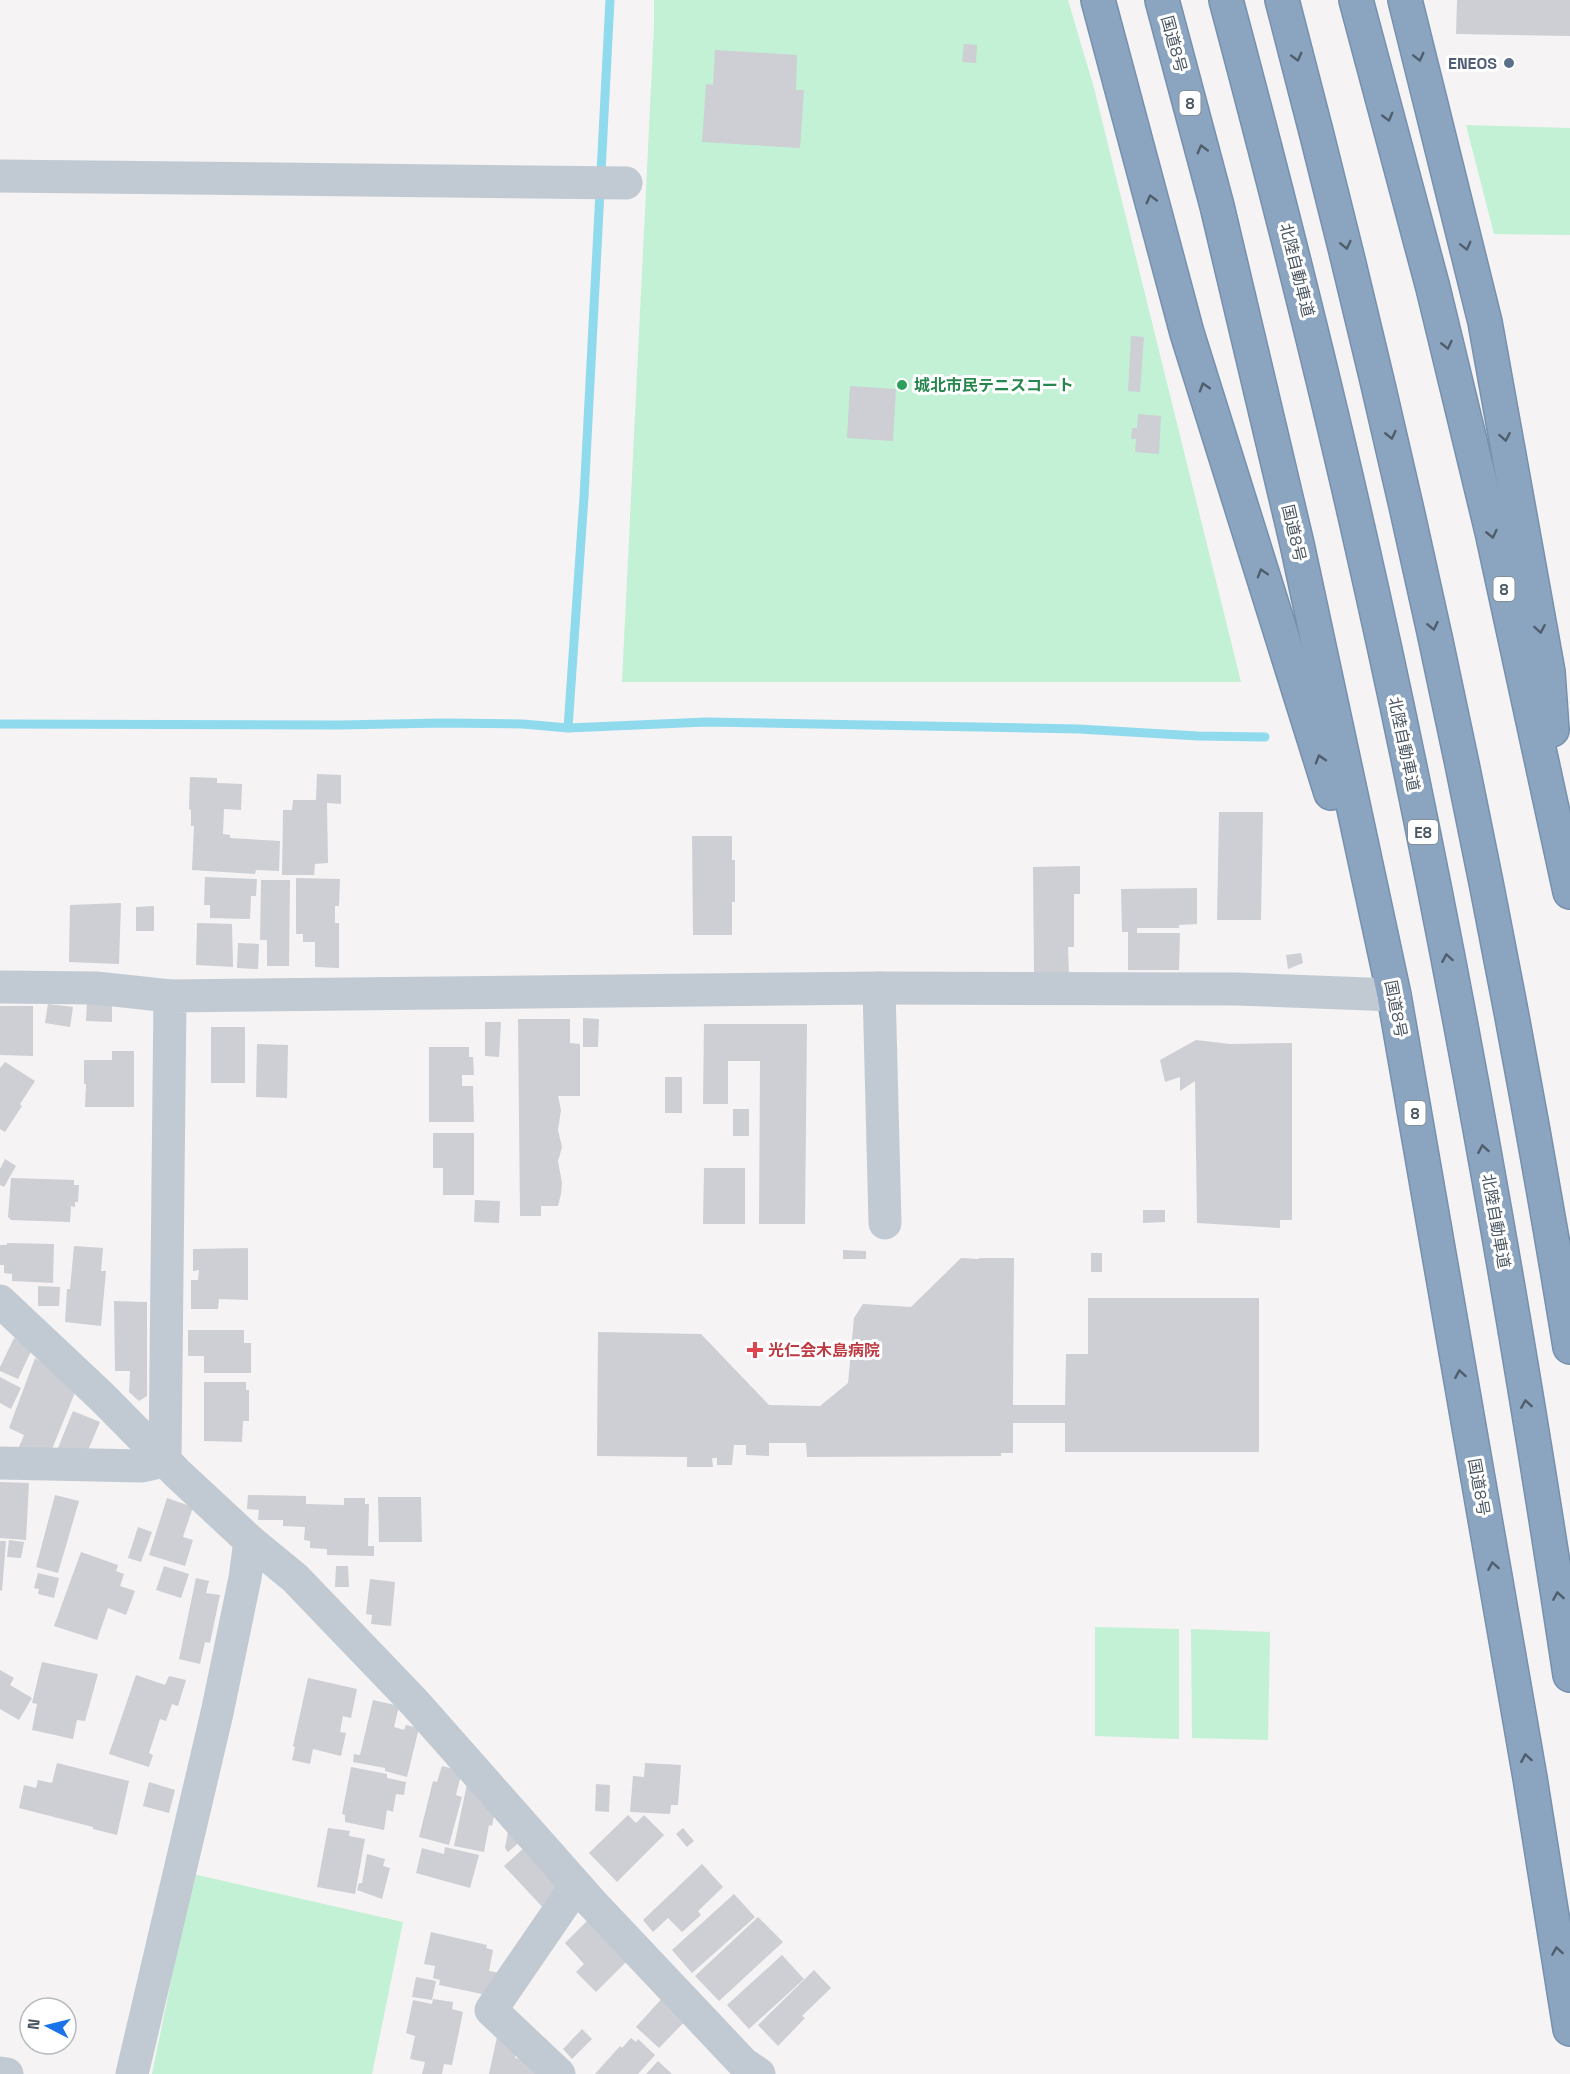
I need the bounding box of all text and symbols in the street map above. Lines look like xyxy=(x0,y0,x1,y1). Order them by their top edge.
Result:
street label: 国道8号 xyxy=(1156,13,1192,75)
one-way arrow xyxy=(1290,51,1302,61)
one-way arrow xyxy=(1412,52,1425,62)
place label: ENEOS xyxy=(1448,53,1497,74)
marker: ENEOS xyxy=(1502,56,1516,70)
road number: 8 xyxy=(1180,91,1200,115)
one-way arrow xyxy=(1381,112,1393,122)
one-way arrow xyxy=(1197,145,1209,155)
one-way arrow xyxy=(1146,194,1159,204)
street label: 北陸自動車道 xyxy=(1275,221,1319,319)
one-way arrow xyxy=(1338,240,1351,250)
one-way arrow xyxy=(1459,241,1472,251)
one-way arrow xyxy=(1440,339,1453,349)
place label: 城北市民テニスコート xyxy=(914,375,1074,396)
marker: 城北市民テニスコート xyxy=(895,378,909,392)
one-way arrow xyxy=(1199,382,1211,393)
one-way arrow xyxy=(1383,430,1396,440)
one-way arrow xyxy=(1499,432,1511,442)
street label: 国道8号 xyxy=(1277,502,1311,564)
one-way arrow xyxy=(1485,529,1498,539)
one-way arrow xyxy=(1257,568,1269,579)
road number: 8 xyxy=(1494,577,1514,601)
one-way arrow xyxy=(1425,620,1438,630)
one-way arrow xyxy=(1533,624,1546,634)
street label: 北陸自動車道 xyxy=(1384,695,1424,793)
one-way arrow xyxy=(1315,754,1327,765)
road number: E8 xyxy=(1408,820,1438,844)
one-way arrow xyxy=(1441,953,1454,963)
street label: 国道8号 xyxy=(1380,979,1412,1039)
road number: 8 xyxy=(1404,1101,1426,1125)
one-way arrow xyxy=(1477,1145,1490,1155)
street label: 北陸自動車道 xyxy=(1477,1172,1515,1270)
place label: 光仁会木島病院 xyxy=(768,1340,880,1361)
marker: 光仁会木島病院 xyxy=(746,1341,764,1359)
one-way arrow xyxy=(1454,1369,1467,1379)
one-way arrow xyxy=(1520,1399,1533,1409)
street label: 国道8号 xyxy=(1464,1457,1494,1517)
one-way arrow xyxy=(1487,1562,1500,1572)
one-way arrow xyxy=(1552,1591,1564,1601)
one-way arrow xyxy=(1521,1754,1533,1763)
one-way arrow xyxy=(1552,1946,1564,1955)
north arrow xyxy=(18,1996,78,2056)
text: N xyxy=(23,2018,45,2031)

